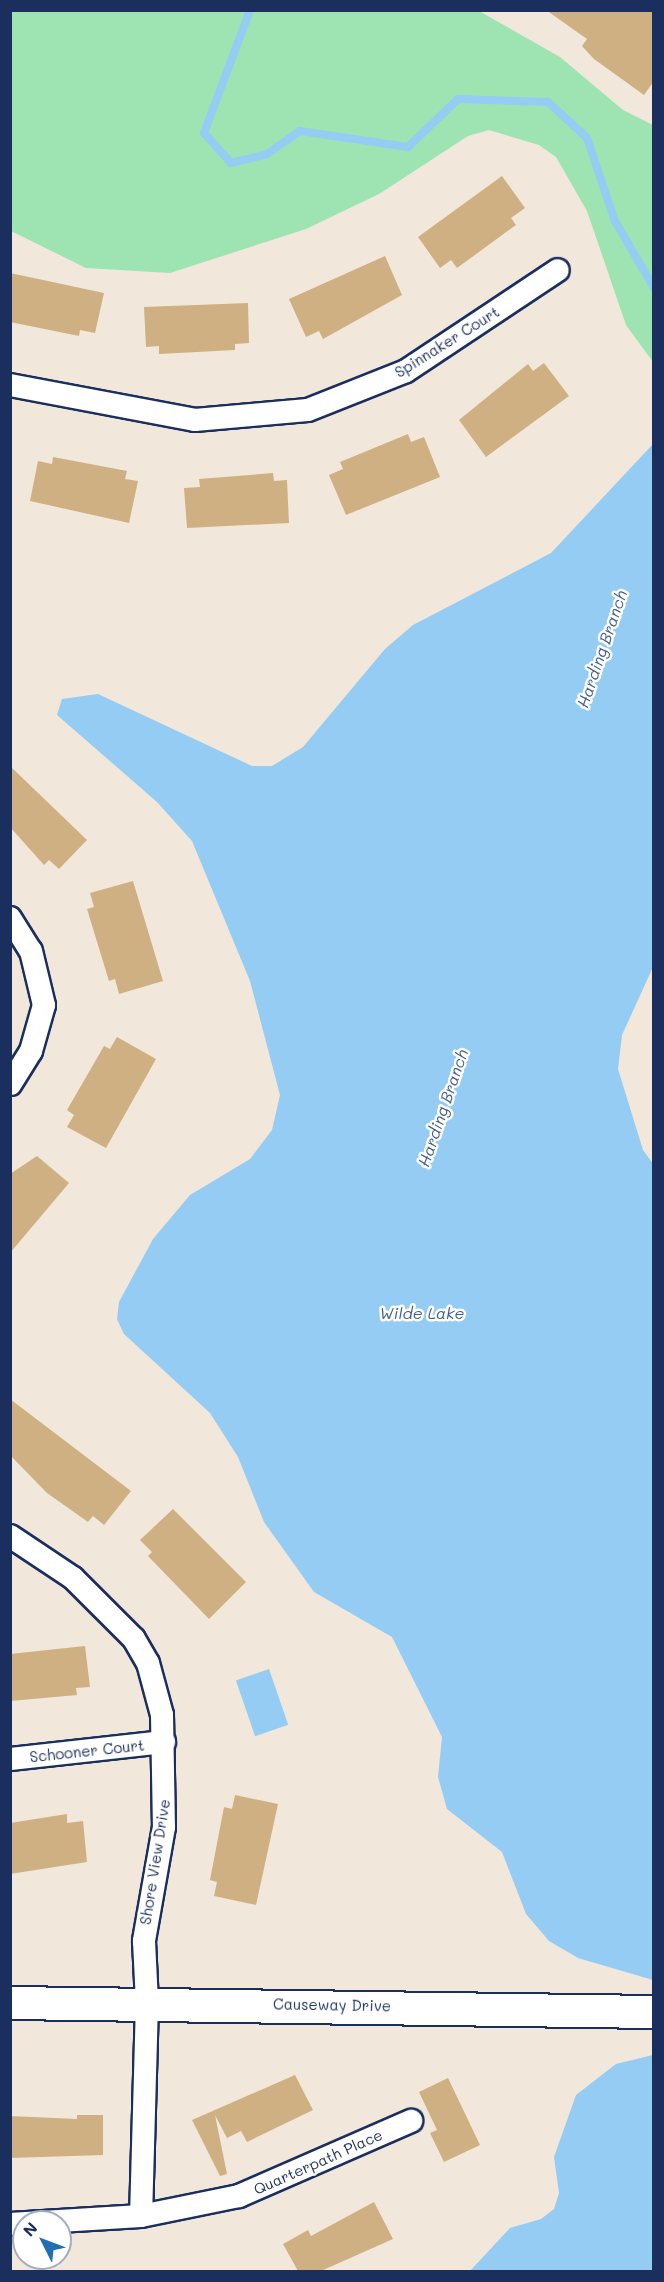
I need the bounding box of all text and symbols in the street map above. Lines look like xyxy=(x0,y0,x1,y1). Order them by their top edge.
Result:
street label: Spinnaker Court xyxy=(391,303,503,381)
water label: Harding Branch xyxy=(573,588,631,710)
water label: Harding Branch xyxy=(414,1047,472,1169)
water label: Wilde Lake xyxy=(380,1303,464,1323)
street label: Schooner Court xyxy=(29,1736,145,1766)
street label: Shore View Drive xyxy=(136,1798,174,1926)
street label: Causeway Drive xyxy=(273,1995,391,2015)
street label: Quarterpath Place xyxy=(251,2125,385,2199)
north arrow xyxy=(12,2210,72,2270)
text: N xyxy=(18,2217,42,2241)

